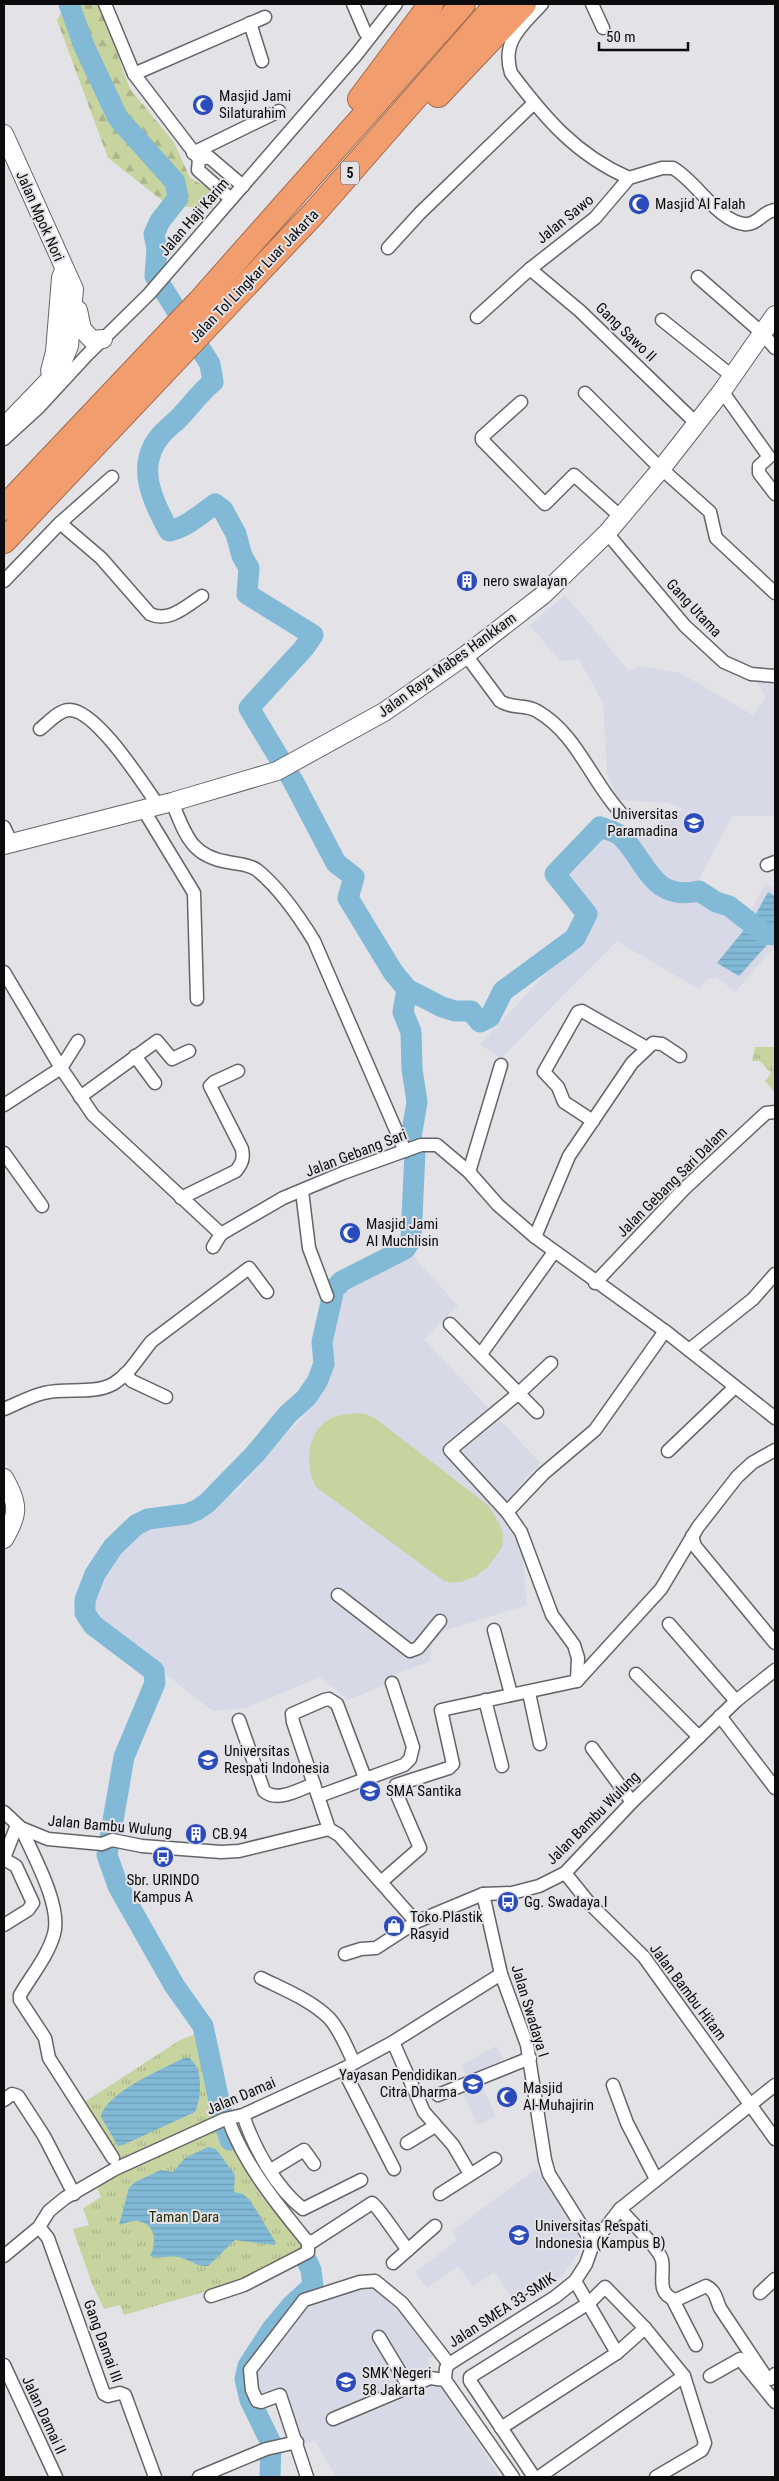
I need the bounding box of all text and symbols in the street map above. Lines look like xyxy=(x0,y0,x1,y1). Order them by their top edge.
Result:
scale bar xyxy=(599,20,688,52)
text: 50 m xyxy=(606,28,636,46)
place label: Masjid Jami Silaturahim xyxy=(219,87,291,122)
mosque icon: Masjid Jami Silaturahim xyxy=(191,93,215,117)
road number: 5 xyxy=(341,162,359,184)
street label: Jalan Mpok Nori xyxy=(12,168,68,264)
street label: Jalan Haji Karim xyxy=(155,174,233,260)
street label: Jalan Sawo xyxy=(533,191,597,247)
mosque icon: Masjid Al Falah xyxy=(627,192,651,216)
place label: Masjid Al Falah xyxy=(655,195,746,213)
street label: Jalan Tol Lingkar Luar Jakarta xyxy=(186,206,322,346)
street label: Gang Sawo II xyxy=(592,299,660,365)
building icon: nero swalayan xyxy=(455,569,479,593)
place label: nero swalayan xyxy=(483,572,568,590)
street label: Gang Utama xyxy=(663,575,725,641)
street label: Jalan Raya Mabes Hankkam xyxy=(374,609,520,721)
place label: Universitas Paramadina xyxy=(607,805,678,840)
school or university icon: Universitas Paramadina xyxy=(682,811,706,835)
street label: Jalan Gebang Sari Dalam xyxy=(613,1123,731,1241)
street label: Jalan Gebang Sari xyxy=(303,1125,409,1181)
place label: Masjid Jami Al Muchlisin xyxy=(366,1215,439,1250)
mosque icon: Masjid Jami Al Muchlisin xyxy=(338,1221,362,1245)
place label: Universitas Respati Indonesia xyxy=(224,1742,330,1777)
school or university icon: Universitas Respati Indonesia xyxy=(196,1748,220,1772)
street label: Jalan Bambu Wulung xyxy=(543,1768,643,1868)
school or university icon: SMA Santika xyxy=(358,1779,382,1803)
place label: SMA Santika xyxy=(386,1782,461,1800)
street label: Jalan Bambu Wulung xyxy=(47,1812,173,1840)
building icon: CB.94 xyxy=(184,1822,208,1846)
place label: CB.94 xyxy=(212,1825,247,1843)
bus stop icon: Sbr. URINDO Kampus A xyxy=(151,1845,175,1869)
place label: Sbr. URINDO Kampus A xyxy=(126,1871,200,1906)
bus stop icon: Gg. Swadaya I xyxy=(496,1890,520,1914)
place label: Gg. Swadaya I xyxy=(524,1893,607,1911)
place label: Toko Plastik Rasyid xyxy=(410,1908,483,1943)
shop icon: Toko Plastik Rasyid xyxy=(382,1914,406,1938)
street label: Jalan Bambu Hitam xyxy=(646,1940,730,2044)
street label: Jalan Swadaya I xyxy=(507,1963,553,2059)
place label: Yayasan Pendidikan Citra Dharma xyxy=(339,2066,457,2101)
school or university icon: Yayasan Pendidikan Citra Dharma xyxy=(461,2072,485,2096)
street label: Jalan Damai xyxy=(204,2073,278,2119)
place label: Masjid Al-Muhajirin xyxy=(523,2079,594,2114)
mosque icon: Masjid Al-Muhajirin xyxy=(495,2085,519,2109)
park label: Taman Dara xyxy=(149,2208,219,2226)
place label: Universitas Respati Indonesia (Kampus B) xyxy=(535,2217,665,2252)
school or university icon: Universitas Respati Indonesia (Kampus B) xyxy=(507,2223,531,2247)
street label: Jalan SMEA 33-SMIK xyxy=(445,2268,560,2351)
street label: Gang Damai III xyxy=(80,2297,126,2385)
place label: SMK Negeri 58 Jakarta xyxy=(362,2364,432,2399)
school or university icon: SMK Negeri 58 Jakarta xyxy=(334,2370,358,2394)
street label: Jalan Damai II xyxy=(18,2373,70,2457)

